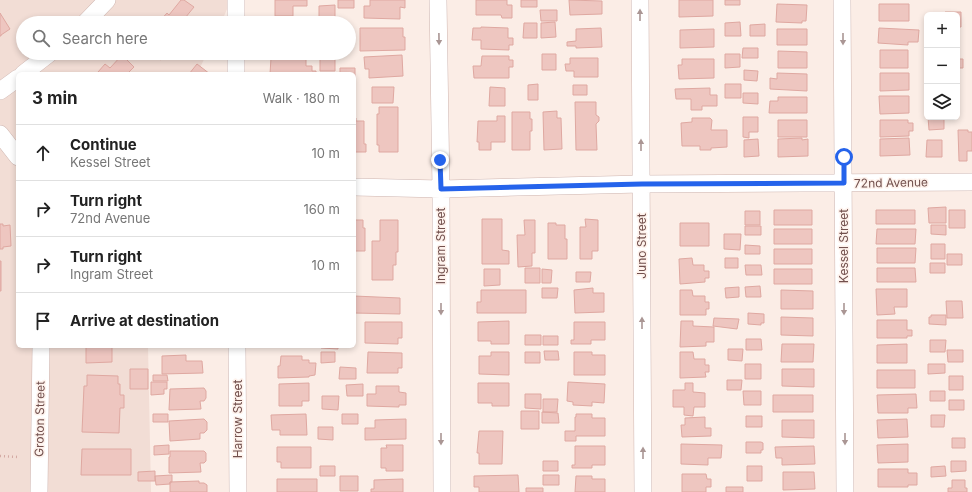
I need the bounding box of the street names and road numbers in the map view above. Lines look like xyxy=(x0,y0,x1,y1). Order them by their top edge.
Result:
street label: 72nd Avenue xyxy=(854,174,928,191)
street label: Ingram Street xyxy=(433,208,448,284)
street label: Kessel Street xyxy=(836,209,851,283)
street label: Juno Street xyxy=(634,213,649,279)
street label: Harrow Street xyxy=(230,380,245,458)
street label: Groton Street xyxy=(31,381,48,457)

